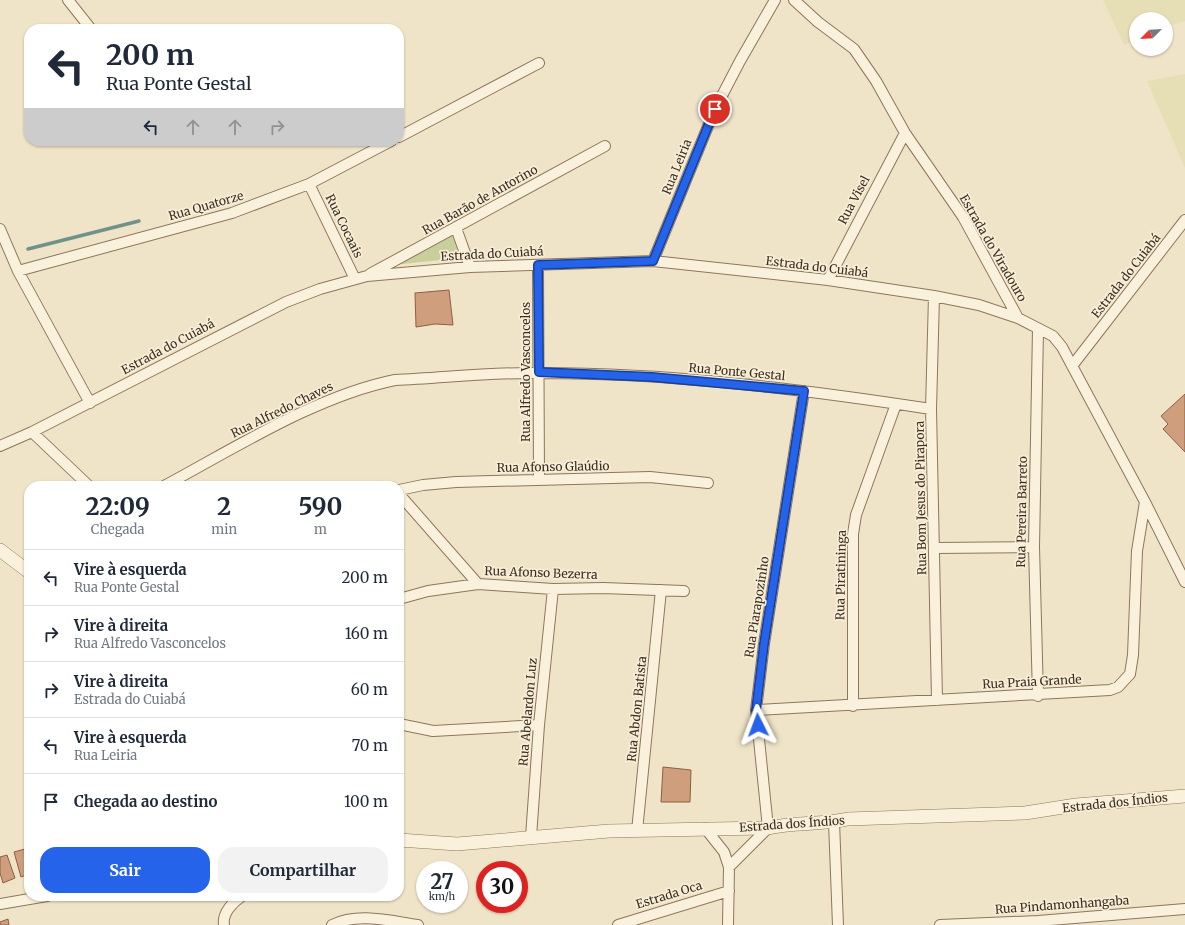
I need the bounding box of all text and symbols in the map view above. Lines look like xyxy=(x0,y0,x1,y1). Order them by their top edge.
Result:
north arrow xyxy=(1129,12,1173,56)
map controls xyxy=(1129,12,1173,56)
text: 200 m xyxy=(106,37,194,73)
icon: left xyxy=(40,40,92,92)
text: Rua Ponte Gestal xyxy=(106,72,252,95)
pin xyxy=(698,92,732,126)
icon: arrive xyxy=(704,98,726,120)
icon: left xyxy=(140,116,162,138)
icon: ahead xyxy=(182,116,204,138)
icon: ahead xyxy=(224,116,246,138)
icon: right xyxy=(266,116,288,138)
street label: Rua Leiria xyxy=(659,136,695,197)
street label: Rua Barão de Antorino xyxy=(419,162,540,238)
street label: Rua Visel xyxy=(835,173,873,227)
street label: Rua Quatorze xyxy=(167,188,245,223)
street label: Estrada do Viradouro xyxy=(957,191,1030,304)
street label: Rua Cocaais xyxy=(323,192,366,260)
street label: Estrada do Cuiabá xyxy=(1088,230,1164,321)
street label: Estrada do Cuiabá xyxy=(440,243,544,264)
street label: Estrada do Cuiabá xyxy=(765,253,870,280)
street label: Rua Alfredo Vasconcelos xyxy=(518,302,533,442)
street label: Estrada do Cuiabá xyxy=(119,315,217,377)
street label: Rua Ponte Gestal xyxy=(688,360,786,383)
street label: Rua Alfredo Chaves xyxy=(228,378,335,441)
street label: Rua Bom Jesus do Pirapora xyxy=(912,420,929,575)
street label: Rua Pereira Barreto xyxy=(1013,456,1030,568)
street label: Rua Afonso Glaúdio xyxy=(496,458,609,475)
text: 22:09 xyxy=(85,491,150,522)
text: 2 xyxy=(217,491,231,522)
text: 590 xyxy=(298,491,343,522)
text: Chegada xyxy=(91,521,144,538)
text: min xyxy=(211,521,237,538)
text: m xyxy=(314,521,327,538)
street label: Rua Piratininga xyxy=(832,529,849,620)
street label: Rua Piarapozinho xyxy=(741,555,772,659)
text: Vire à esquerda xyxy=(74,560,187,579)
street label: Rua Afonso Bezerra xyxy=(484,563,598,582)
icon: left xyxy=(40,567,62,589)
text: 200 m xyxy=(341,568,388,587)
text: Rua Ponte Gestal xyxy=(74,579,179,596)
text: Vire à direita xyxy=(74,616,168,635)
icon: right xyxy=(40,623,62,645)
text: 160 m xyxy=(345,624,388,643)
text: Rua Alfredo Vasconcelos xyxy=(74,635,226,652)
street label: Rua Abdon Batista xyxy=(623,655,650,763)
street label: Rua Abelardon Luz xyxy=(515,657,540,767)
street label: Rua Praia Grande xyxy=(982,671,1082,692)
text: Vire à direita xyxy=(74,672,168,691)
icon: right xyxy=(40,679,62,701)
text: 60 m xyxy=(351,680,388,699)
text: Estrada do Cuiabá xyxy=(74,691,186,708)
position arrow xyxy=(737,704,779,746)
text: Vire à esquerda xyxy=(74,728,187,747)
icon: left xyxy=(40,735,62,757)
text: 70 m xyxy=(352,736,388,755)
text: Rua Leiria xyxy=(74,747,137,764)
street label: Estrada dos Índios xyxy=(1061,789,1169,816)
icon: arrive xyxy=(40,791,62,813)
text: Chegada ao destino xyxy=(74,792,217,811)
text: 100 m xyxy=(344,792,388,811)
street label: Estrada dos Índios xyxy=(739,812,846,835)
button: Sair xyxy=(40,847,210,893)
button: Compartilhar xyxy=(218,847,388,893)
speed limit sign: 30 xyxy=(476,861,528,913)
text: 27 xyxy=(430,869,454,894)
street label: Estrada Oca xyxy=(634,877,704,912)
text: km/h xyxy=(429,890,455,903)
street label: Rua Pindamonhangaba xyxy=(994,892,1130,917)

